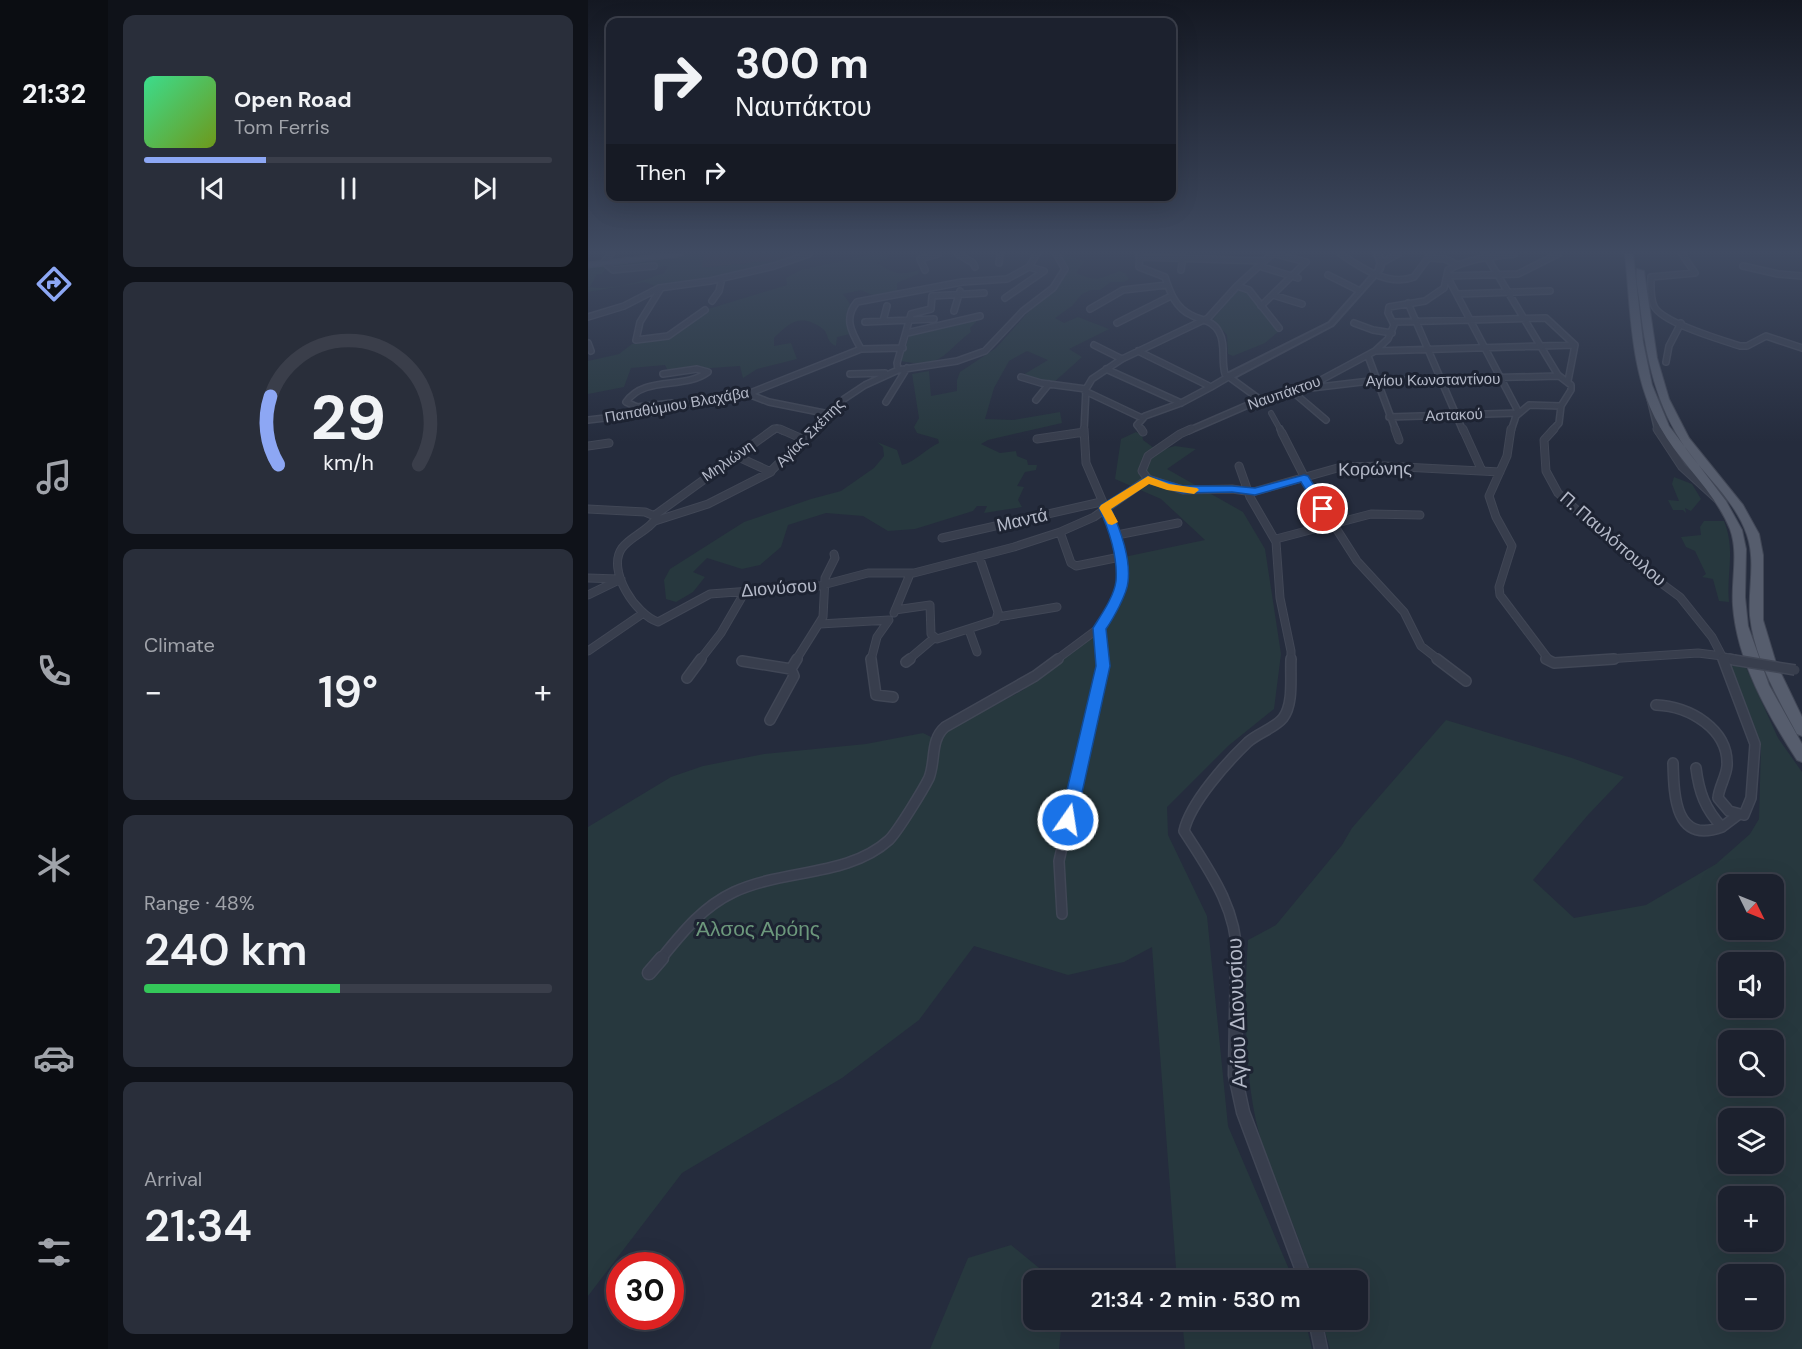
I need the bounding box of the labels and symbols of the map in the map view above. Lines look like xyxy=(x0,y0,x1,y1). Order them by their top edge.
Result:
street label: Αγίου Κωνσταντίνου xyxy=(1366,369,1500,391)
street label: Ναυπάκτου xyxy=(1245,371,1323,415)
street label: Παπαθύμιου Βλαχάβα xyxy=(603,382,751,428)
street label: Αγίας Σκέπης xyxy=(771,394,849,472)
street label: Αστακού xyxy=(1425,404,1483,426)
street label: Μηλιώνη xyxy=(698,436,758,486)
street label: Κορώνης xyxy=(1338,456,1412,482)
pin xyxy=(1297,483,1348,534)
street label: Π. Παυλόπουλου xyxy=(1555,486,1671,592)
street label: Μαντά xyxy=(994,502,1050,538)
street label: Διονύσου xyxy=(740,573,818,603)
position arrow xyxy=(1036,788,1100,852)
north arrow xyxy=(1718,874,1784,940)
park label: Άλσος Αρόης xyxy=(696,915,820,943)
street label: Αγίου Διονυσίου xyxy=(1220,937,1254,1089)
speed limit sign: 30 xyxy=(606,1252,684,1330)

